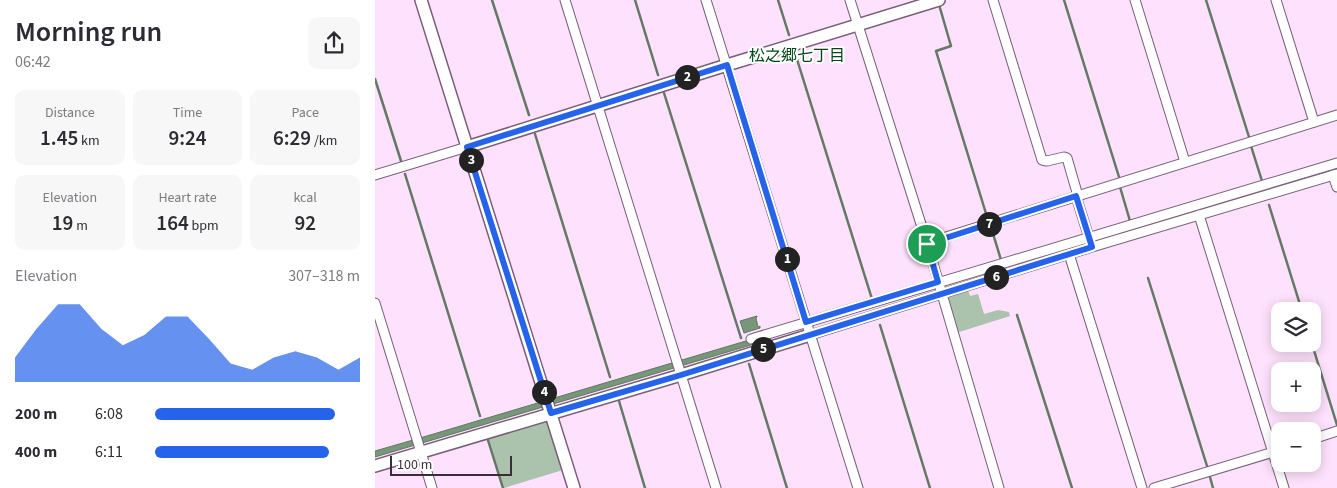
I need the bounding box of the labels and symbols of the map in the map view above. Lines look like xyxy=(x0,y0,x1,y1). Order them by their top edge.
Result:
district label: 松之郷七丁目 xyxy=(749,45,845,67)
pin: 2 xyxy=(675,64,699,90)
pin: 3 xyxy=(459,148,483,172)
pin: 7 xyxy=(977,212,1001,236)
pin xyxy=(906,223,948,265)
pin: 1 xyxy=(775,246,799,272)
pin: 6 xyxy=(983,264,1009,290)
pin: 5 xyxy=(751,336,775,362)
pin: 4 xyxy=(531,380,557,404)
scale bar xyxy=(390,453,513,476)

